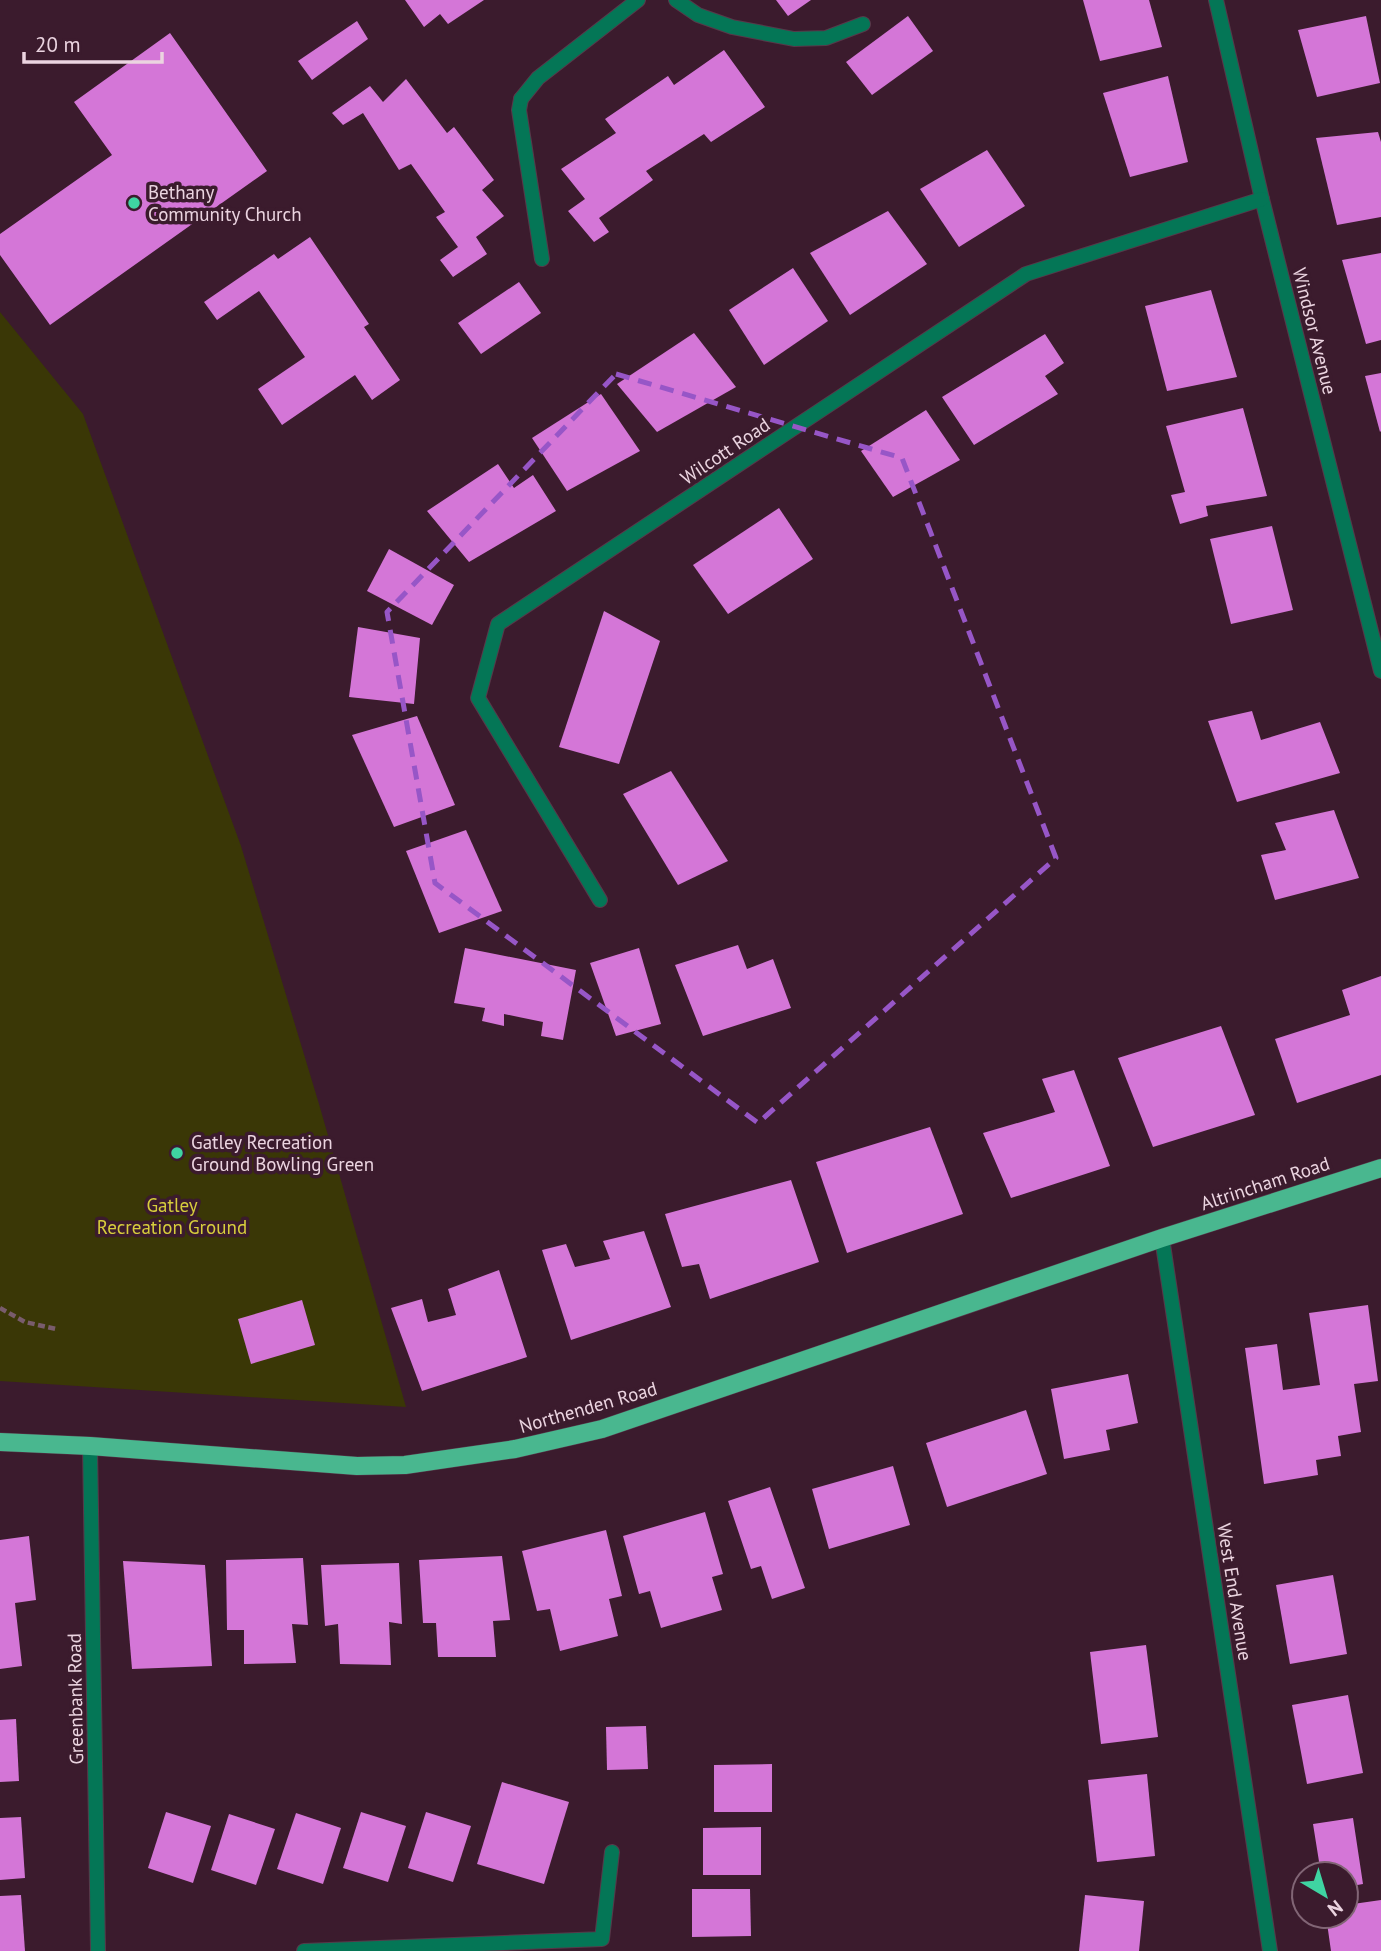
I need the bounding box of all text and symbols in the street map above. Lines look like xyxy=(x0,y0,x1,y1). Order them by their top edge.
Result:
scale bar xyxy=(24,21,163,65)
text: 20 m xyxy=(35,31,81,58)
place label: Bethany Community Church xyxy=(148,180,302,226)
marker: Bethany Community Church xyxy=(126,195,142,211)
street label: Windsor Avenue xyxy=(1288,265,1342,397)
street label: Wilcott Road xyxy=(676,412,774,490)
place label: Gatley Recreation Ground Bowling Green xyxy=(191,1130,374,1176)
marker: Gatley Recreation Ground Bowling Green xyxy=(169,1145,185,1161)
street label: Altrincham Road xyxy=(1197,1151,1333,1215)
park label: Gatley Recreation Ground xyxy=(97,1193,247,1239)
street label: Northenden Road xyxy=(516,1376,660,1438)
street label: West End Avenue xyxy=(1212,1522,1258,1662)
street label: Greenbank Road xyxy=(62,1633,88,1765)
north arrow xyxy=(1290,1860,1360,1930)
text: N xyxy=(1323,1895,1348,1922)

